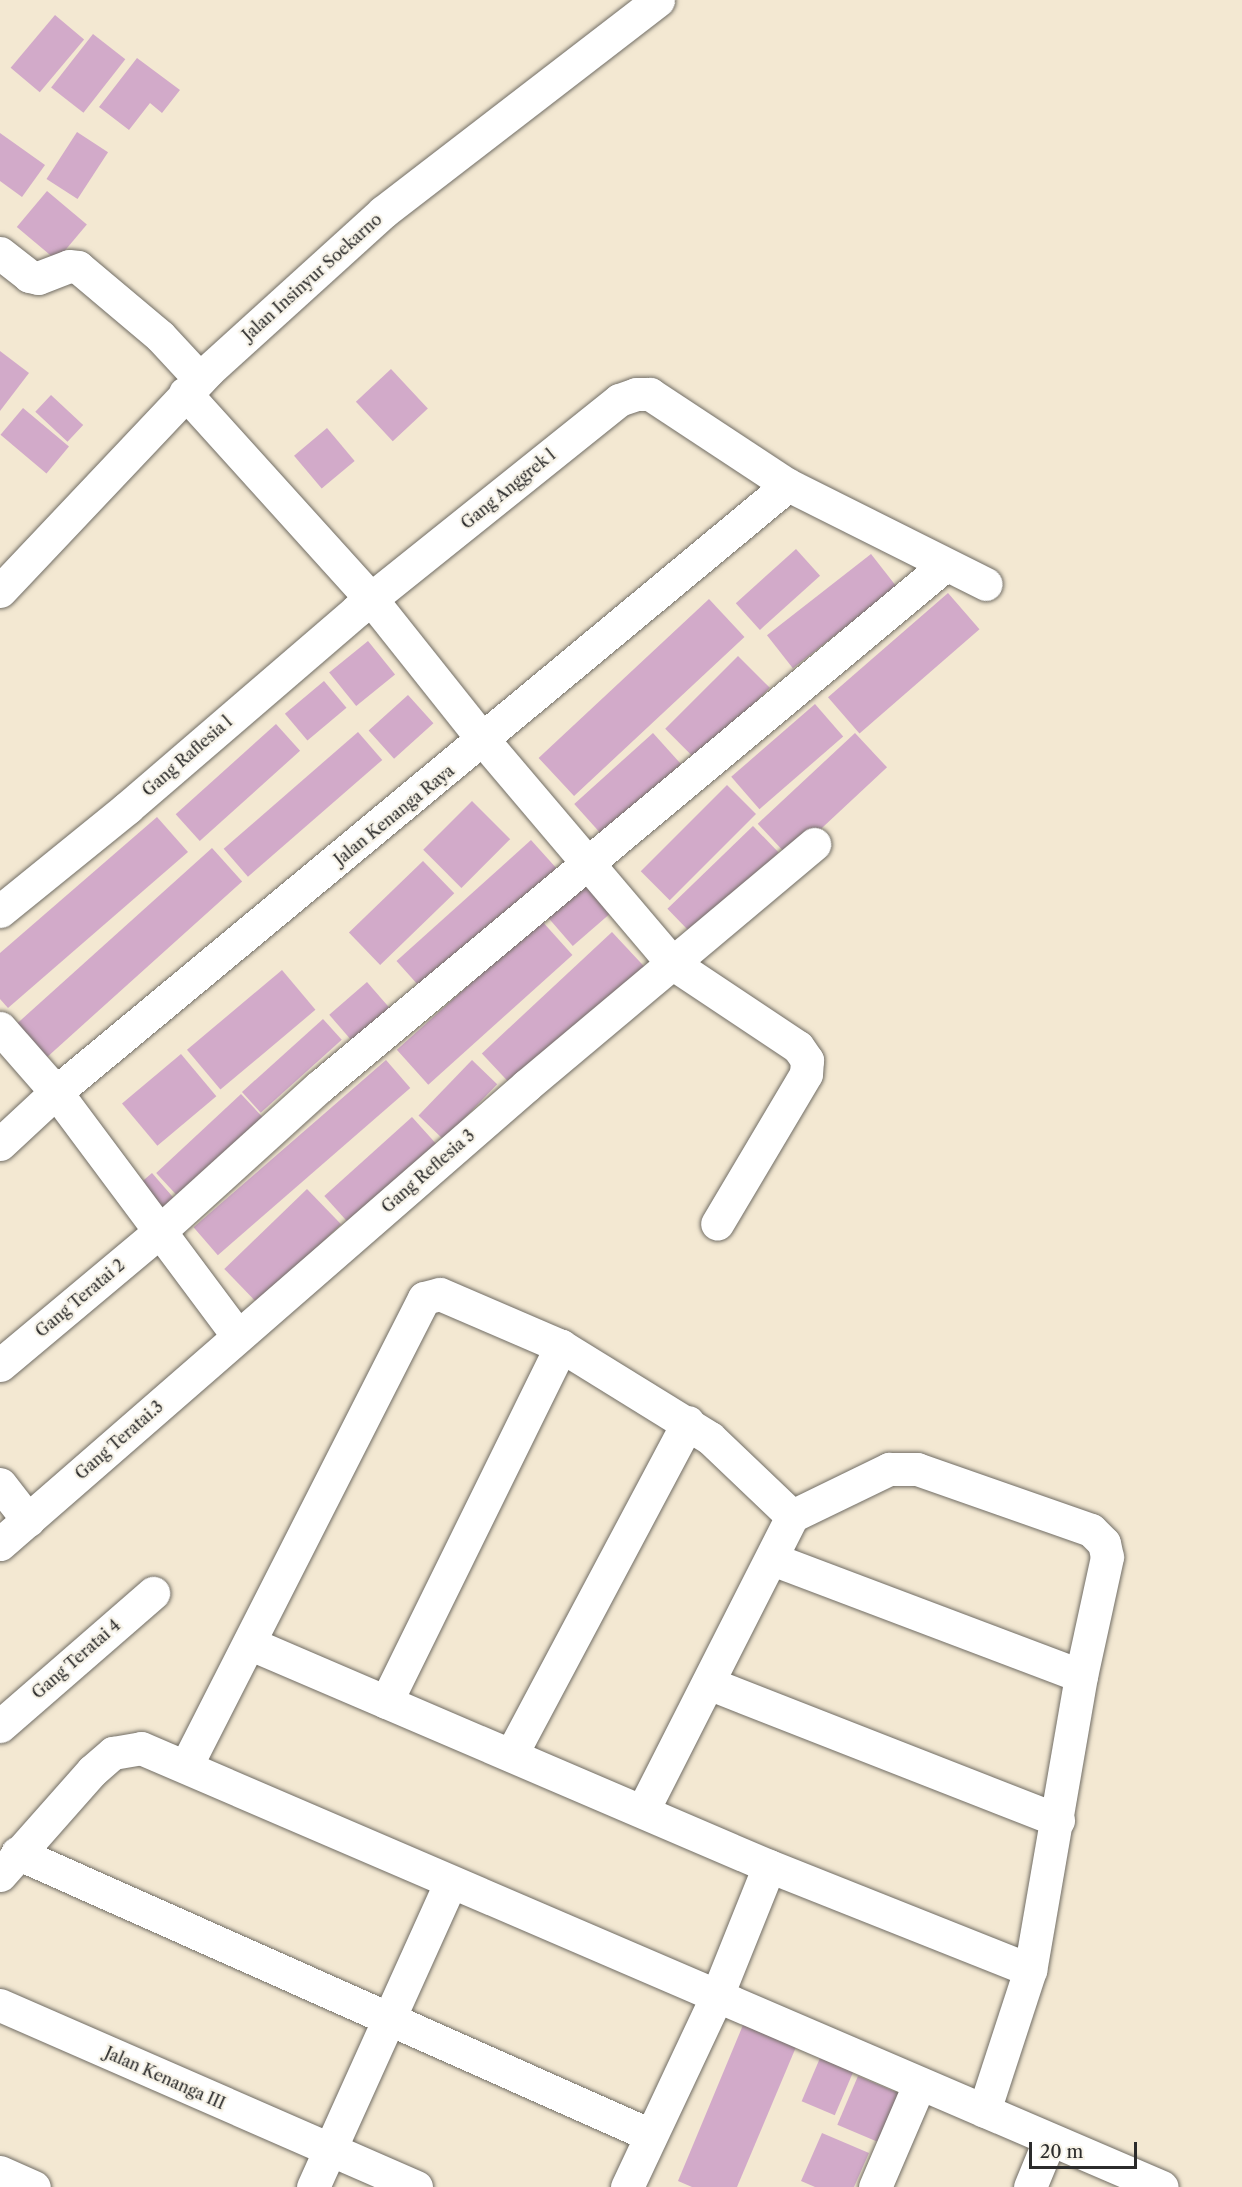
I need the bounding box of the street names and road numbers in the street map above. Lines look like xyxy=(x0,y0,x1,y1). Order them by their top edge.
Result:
street label: Jalan Insinyur Soekarno xyxy=(238,209,386,345)
street label: Gang Anggrek l xyxy=(457,445,559,533)
street label: Gang Raflesia l xyxy=(138,712,236,800)
street label: Jalan Kenanga Raya xyxy=(330,761,458,869)
street label: Gang Reflesia 3 xyxy=(378,1125,478,1217)
street label: Gang Teratai 2 xyxy=(31,1255,129,1341)
street label: Gang Teratai.3 xyxy=(71,1397,167,1483)
street label: Gang Teratai 4 xyxy=(28,1615,124,1703)
street label: Jalan Kenanga III xyxy=(102,2043,228,2113)

